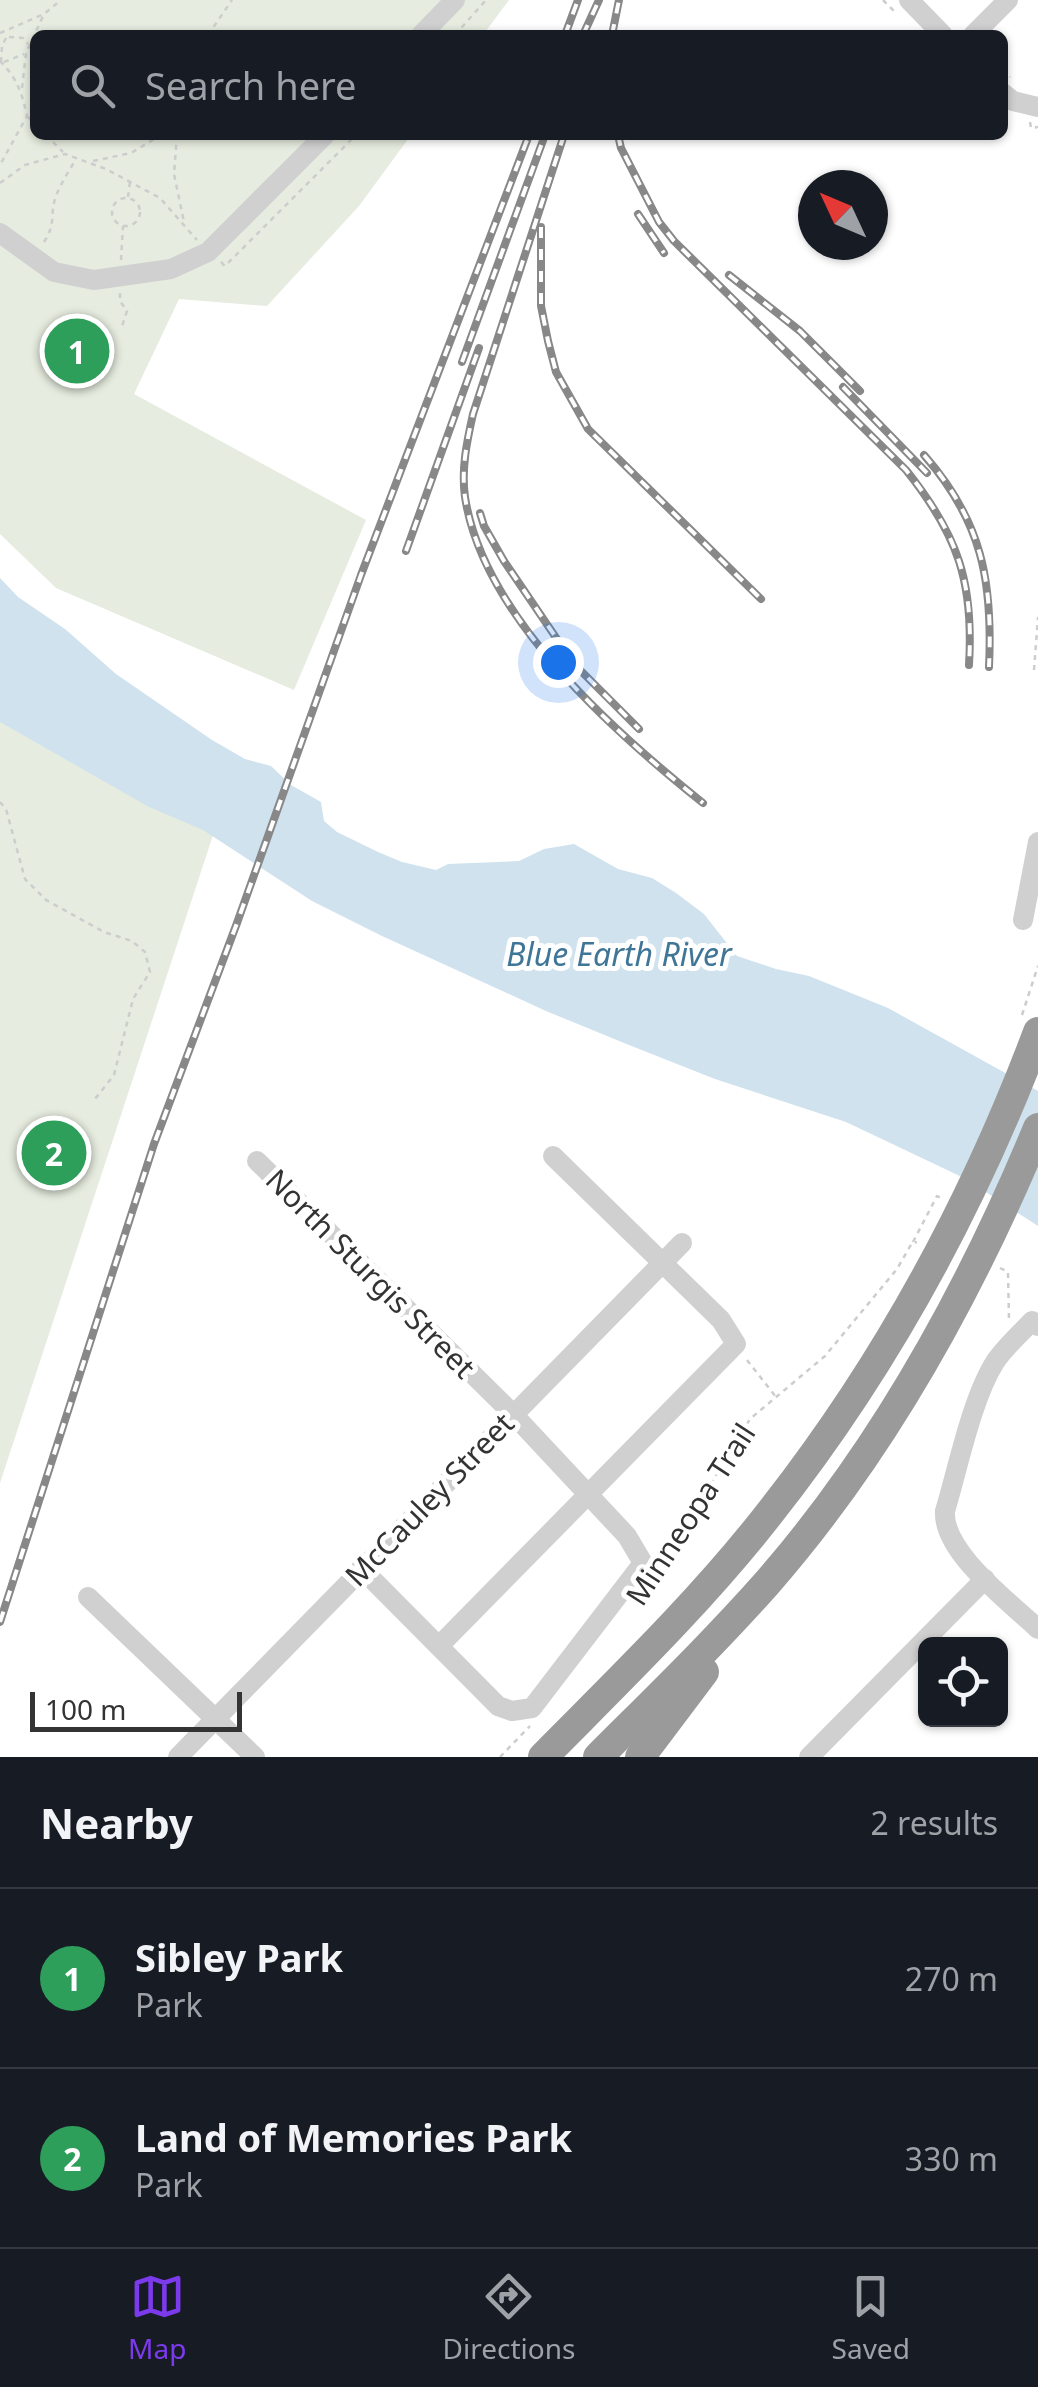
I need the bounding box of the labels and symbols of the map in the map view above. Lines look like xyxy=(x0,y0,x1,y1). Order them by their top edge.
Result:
north arrow xyxy=(798,170,888,260)
pin: 1 xyxy=(44,314,110,388)
your location xyxy=(533,637,584,688)
water label: Blue Earth River xyxy=(506,932,733,975)
pin: 2 xyxy=(22,1116,86,1190)
street label: North Sturgis Street xyxy=(257,1159,485,1387)
street label: McCauley Street xyxy=(335,1403,523,1595)
street label: Minneopa Trail xyxy=(616,1415,764,1613)
scale bar xyxy=(30,1687,242,1732)

